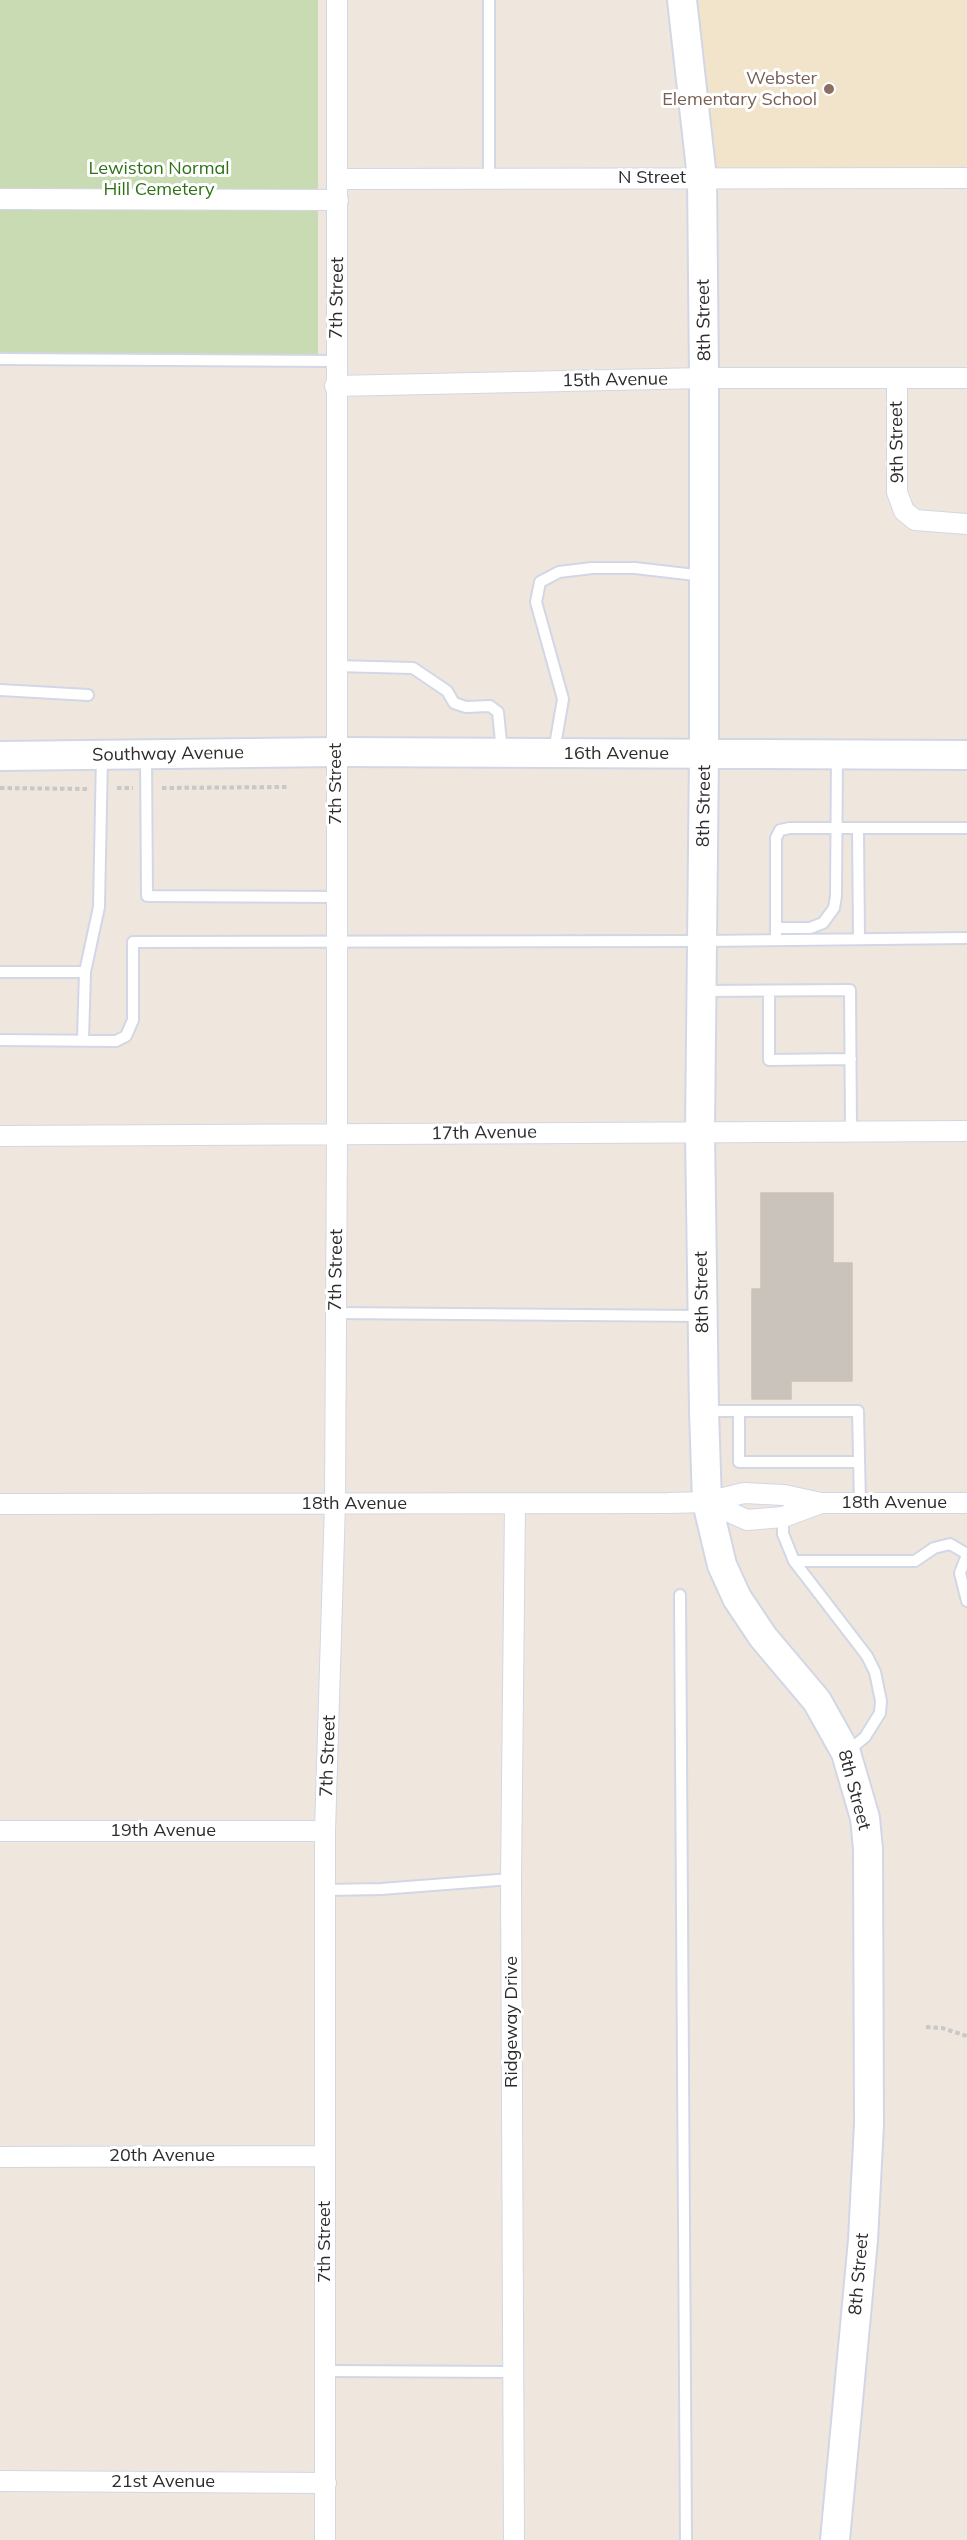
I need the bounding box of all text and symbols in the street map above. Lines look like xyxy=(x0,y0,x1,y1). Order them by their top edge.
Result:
place label: Webster Elementary School xyxy=(662,68,817,110)
marker: Webster Elementary School xyxy=(822,82,836,96)
park label: Lewiston Normal Hill Cemetery xyxy=(88,158,230,201)
street label: N Street xyxy=(618,167,686,189)
street label: 7th Street xyxy=(325,257,349,339)
street label: 8th Street xyxy=(692,279,716,361)
street label: 15th Avenue xyxy=(562,368,668,392)
street label: 9th Street xyxy=(885,401,909,483)
street label: Southway Avenue xyxy=(92,742,244,766)
street label: 7th Street xyxy=(325,743,347,825)
street label: 16th Avenue xyxy=(563,743,669,765)
street label: 8th Street xyxy=(692,765,716,847)
street label: 17th Avenue xyxy=(431,1121,537,1145)
street label: 7th Street xyxy=(324,1229,348,1311)
street label: 8th Street xyxy=(690,1251,714,1333)
street label: 18th Avenue xyxy=(841,1492,947,1514)
street label: 18th Avenue xyxy=(301,1493,407,1515)
street label: 7th Street xyxy=(316,1715,340,1797)
street label: 8th Street xyxy=(833,1748,875,1832)
street label: 19th Avenue xyxy=(110,1820,216,1842)
street label: Ridgeway Drive xyxy=(501,1956,523,2088)
street label: 20th Avenue xyxy=(109,2145,215,2167)
street label: 7th Street xyxy=(314,2201,336,2283)
street label: 8th Street xyxy=(845,2232,873,2316)
street label: 21st Avenue xyxy=(111,2471,215,2493)

